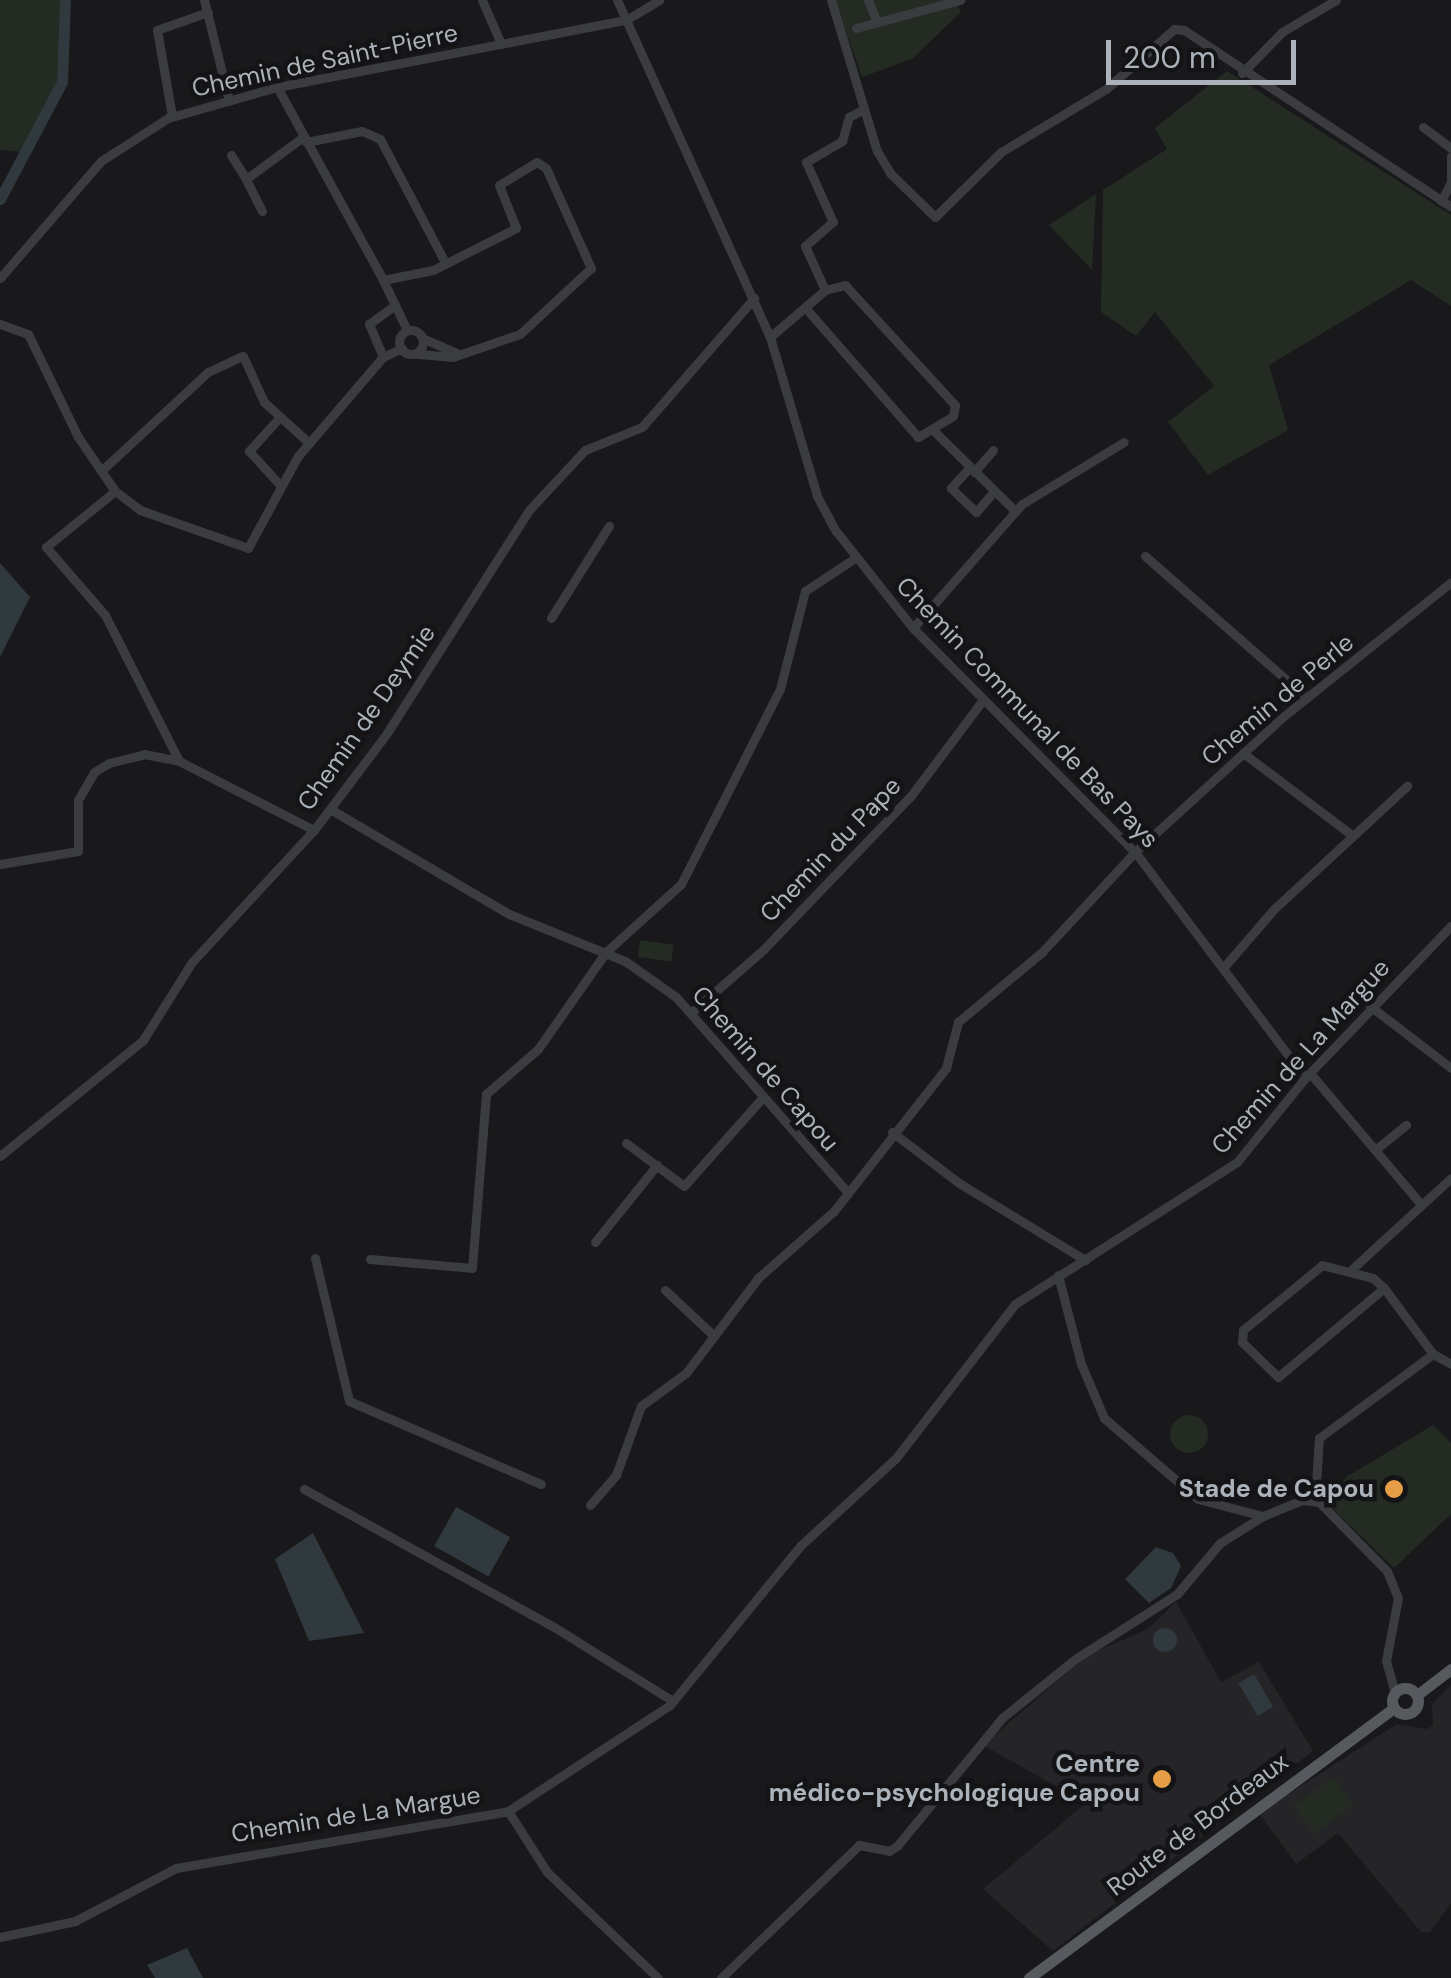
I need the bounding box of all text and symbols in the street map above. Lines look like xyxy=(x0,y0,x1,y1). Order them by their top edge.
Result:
street label: Chemin de Saint-Pierre xyxy=(189,18,461,104)
scale bar xyxy=(1111,20,1301,82)
text: 200 m xyxy=(1123,38,1216,77)
street label: Chemin Communal de Bas Pays xyxy=(889,571,1165,855)
street label: Chemin de Deymie xyxy=(292,619,442,817)
street label: Chemin de Perle xyxy=(1196,628,1360,772)
street label: Chemin du Pape xyxy=(754,771,908,929)
street label: Chemin de La Margue xyxy=(1206,953,1396,1161)
street label: Chemin de Capou xyxy=(685,980,845,1158)
place label: Stade de Capou xyxy=(1179,1474,1374,1504)
marker: Stade de Capou xyxy=(1383,1478,1405,1500)
street label: Route de Bordeaux xyxy=(1102,1747,1294,1903)
place label: Centre médico-psychologique Capou xyxy=(769,1750,1140,1809)
marker: Centre médico-psychologique Capou xyxy=(1149,1766,1175,1792)
street label: Chemin de La Margue xyxy=(229,1780,483,1850)

